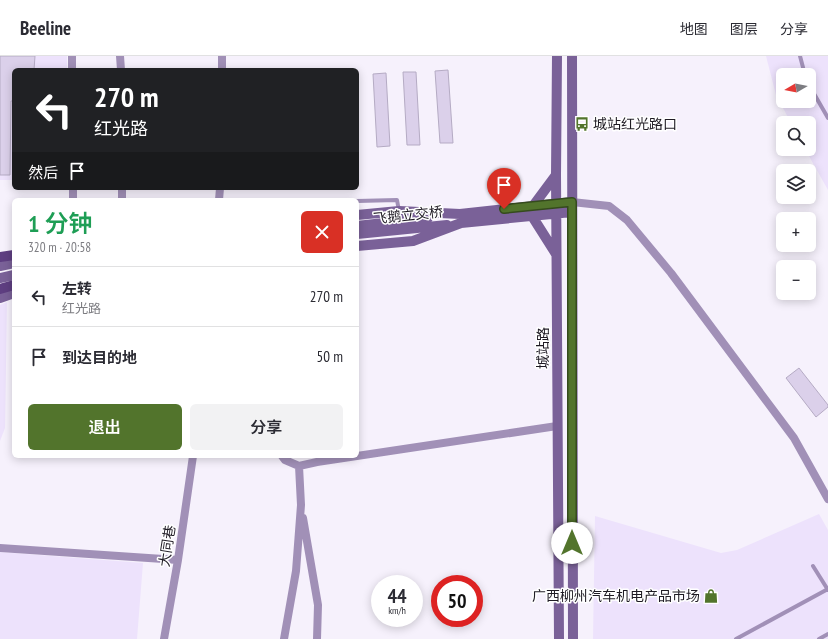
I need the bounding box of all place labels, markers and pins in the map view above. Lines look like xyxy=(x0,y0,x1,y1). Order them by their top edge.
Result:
place label: 城站红光路口 xyxy=(593,115,677,133)
bus stop icon: 城站红光路口 xyxy=(574,116,590,132)
pin xyxy=(487,168,521,209)
place label: 广西柳州汽车机电产品市场 xyxy=(532,587,700,605)
shop icon: 广西柳州汽车机电产品市场 xyxy=(703,588,719,604)

